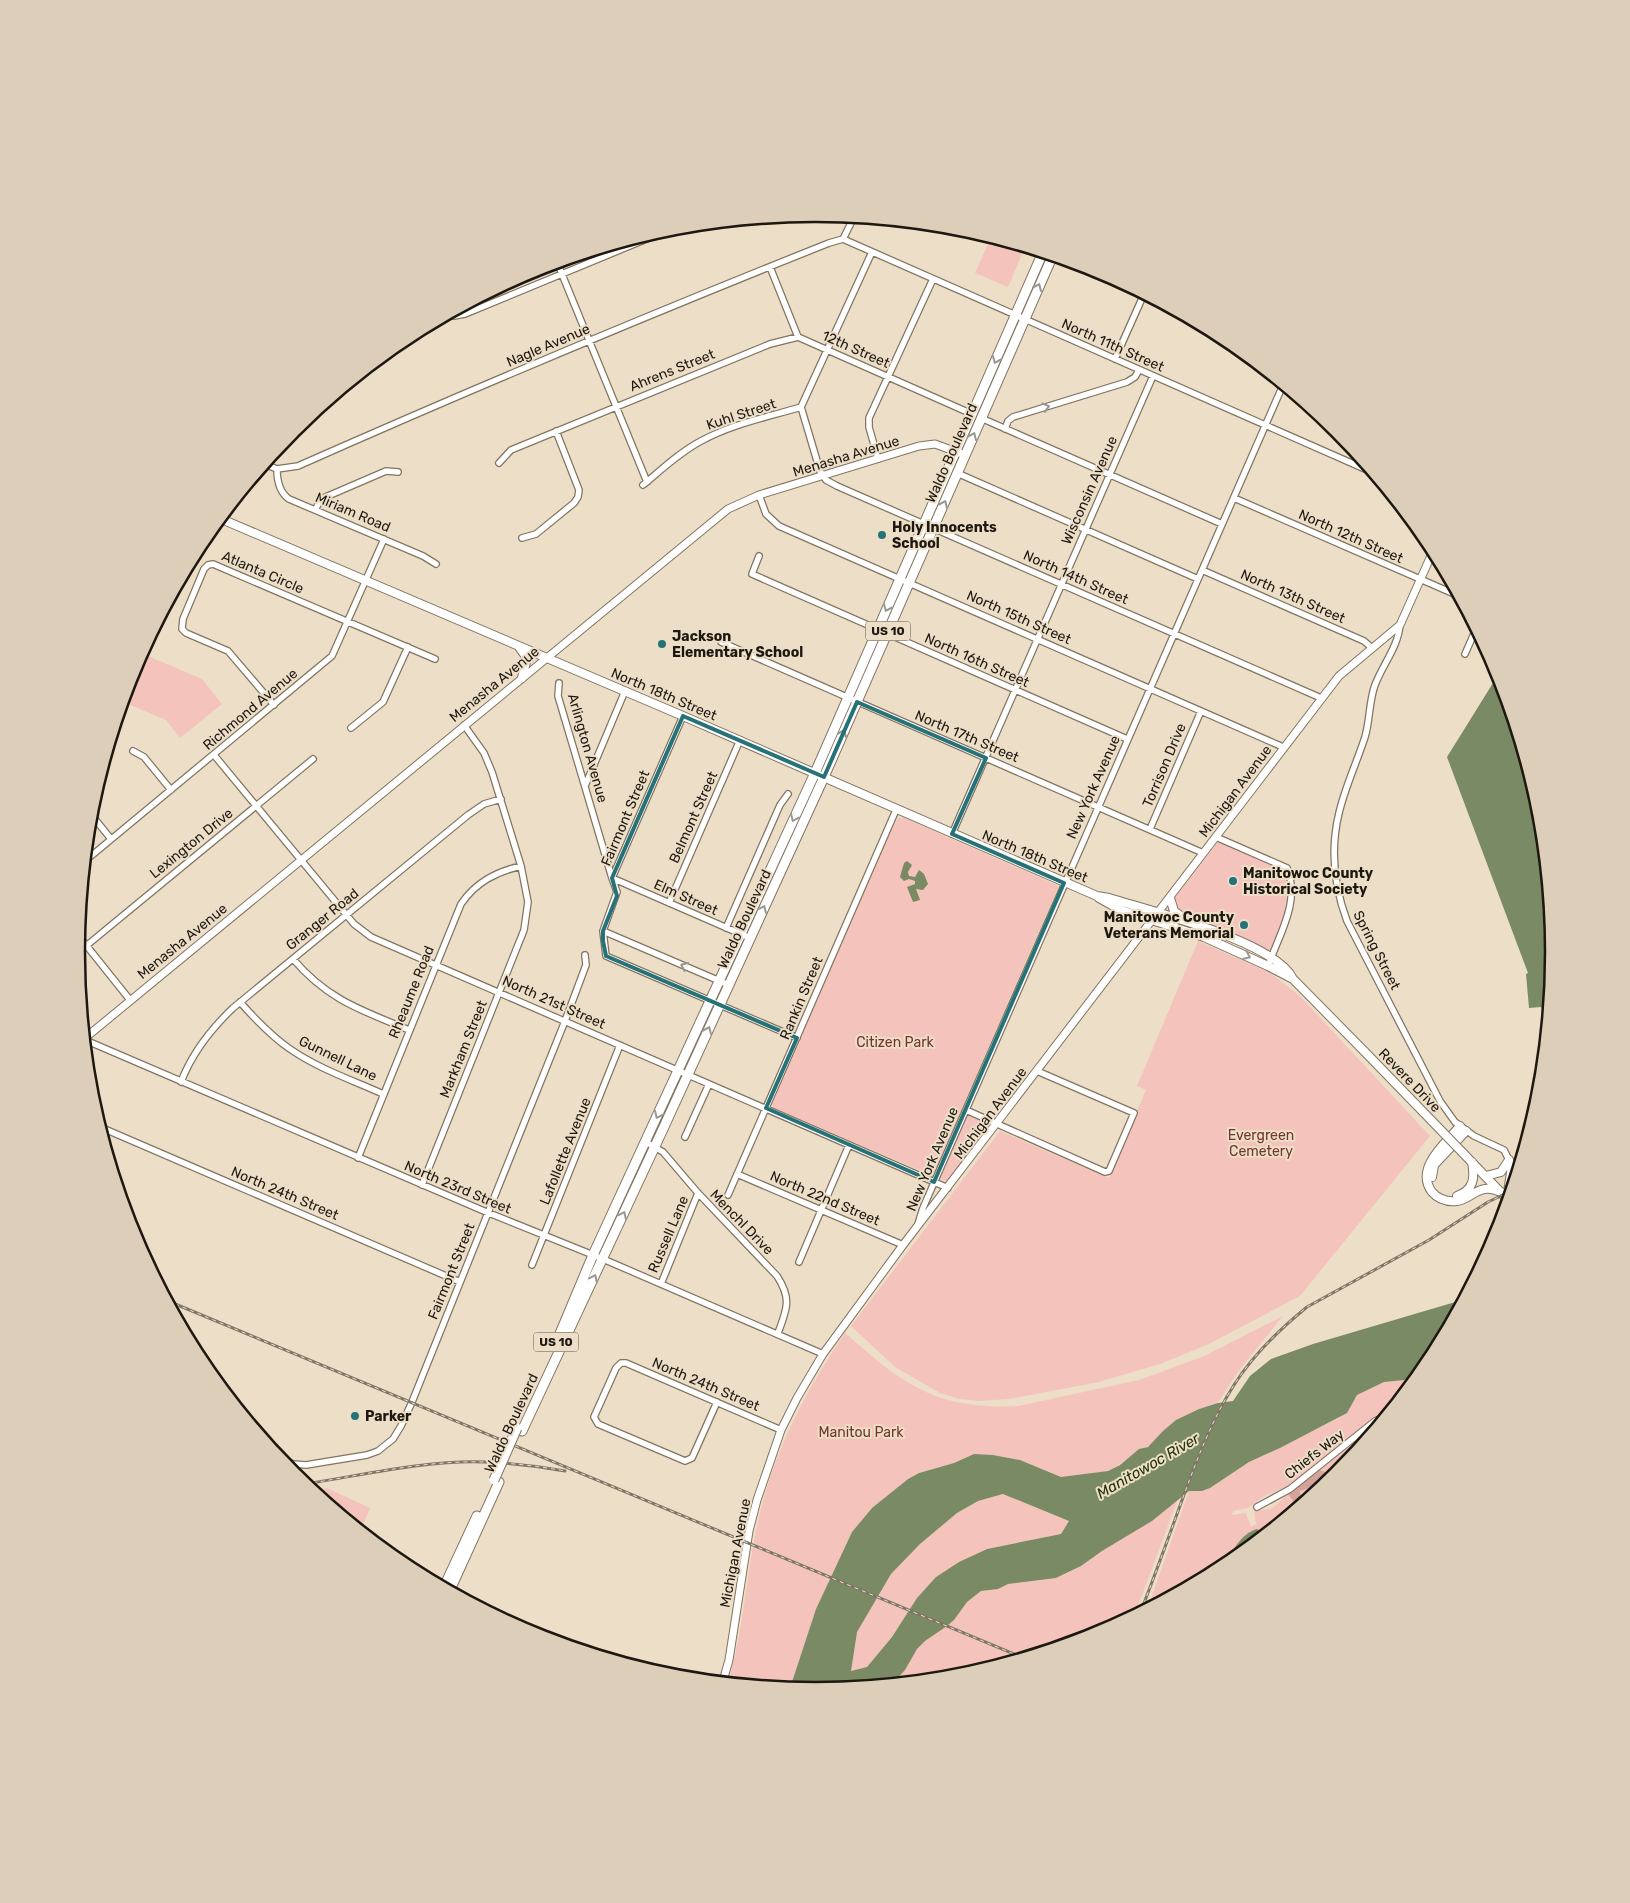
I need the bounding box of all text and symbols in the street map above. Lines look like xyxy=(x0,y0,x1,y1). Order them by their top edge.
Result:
one-way arrow xyxy=(1032,283,1043,292)
street label: North 11th Street xyxy=(1059,315,1167,376)
street label: Nagle Avenue xyxy=(504,320,593,371)
street label: 12th Street xyxy=(819,327,893,372)
street label: Ahrens Street xyxy=(627,345,718,395)
one-way arrow xyxy=(991,355,1002,364)
street label: Kuhl Street xyxy=(704,395,779,434)
street label: Waldo Boulevard xyxy=(922,401,981,506)
one-way arrow xyxy=(1041,403,1050,413)
street label: Menasha Avenue xyxy=(791,432,902,481)
one-way arrow xyxy=(967,432,978,441)
street label: Wisconsin Avenue xyxy=(1058,433,1121,547)
street label: Miriam Road xyxy=(313,489,393,536)
one-way arrow xyxy=(937,500,948,509)
street label: North 12th Street xyxy=(1296,506,1406,567)
place label: Holy Innocents School xyxy=(892,519,997,552)
marker: Holy Innocents School xyxy=(876,529,888,541)
street label: North 14th Street xyxy=(1021,547,1131,608)
street label: Atlanta Circle xyxy=(219,548,307,597)
street label: North 13th Street xyxy=(1238,566,1348,627)
street label: North 15th Street xyxy=(964,587,1074,648)
one-way arrow xyxy=(883,603,894,612)
road number: US 10 xyxy=(866,622,910,640)
place label: Jackson Elementary School xyxy=(672,628,803,661)
street label: North 16th Street xyxy=(922,630,1032,691)
marker: Jackson Elementary School xyxy=(656,638,668,650)
street label: Menasha Avenue xyxy=(446,643,543,726)
street label: North 18th Street xyxy=(608,664,720,725)
street label: Richmond Avenue xyxy=(200,665,301,754)
street label: Arlington Avenue xyxy=(564,692,611,805)
street label: North 17th Street xyxy=(912,707,1022,766)
street label: Torrison Drive xyxy=(1139,720,1190,810)
one-way arrow xyxy=(837,729,848,738)
street label: New York Avenue xyxy=(1063,733,1124,842)
street label: Michigan Avenue xyxy=(1195,742,1276,841)
street label: Fairmont Street xyxy=(598,767,654,869)
street label: Belmont Street xyxy=(666,768,722,866)
street label: Lexington Drive xyxy=(146,804,237,882)
one-way arrow xyxy=(790,813,801,822)
street label: North 18th Street xyxy=(979,826,1091,887)
place label: Manitowoc County Historical Society xyxy=(1243,865,1374,898)
street label: Waldo Boulevard xyxy=(714,867,775,971)
marker: Manitowoc County Historical Society xyxy=(1227,875,1239,887)
street label: Elm Street xyxy=(651,876,721,919)
street label: Granger Road xyxy=(282,885,362,954)
street label: Menasha Avenue xyxy=(134,900,231,983)
one-way arrow xyxy=(757,905,768,914)
street label: Spring Street xyxy=(1349,908,1404,993)
place label: Manitowoc County Veterans Memorial xyxy=(1104,909,1235,942)
marker: Manitowoc County Veterans Memorial xyxy=(1238,919,1250,931)
street label: Rheaume Road xyxy=(385,943,438,1041)
one-way arrow xyxy=(1242,950,1251,961)
street label: Rankin Street xyxy=(776,954,827,1042)
one-way arrow xyxy=(680,962,689,973)
street label: North 21st Street xyxy=(500,972,609,1033)
street label: Markham Street xyxy=(436,997,491,1101)
one-way arrow xyxy=(702,1026,713,1035)
street label: Gunnell Lane xyxy=(296,1032,380,1085)
park label: Citizen Park xyxy=(856,1034,935,1051)
street label: Revere Drive xyxy=(1375,1045,1444,1116)
street label: Michigan Avenue xyxy=(950,1064,1031,1163)
street label: Lafollette Avenue xyxy=(536,1095,595,1207)
street label: New York Avenue xyxy=(903,1104,962,1214)
one-way arrow xyxy=(654,1110,665,1119)
park label: Evergreen Cemetery xyxy=(1228,1127,1294,1160)
street label: North 23rd Street xyxy=(402,1157,514,1218)
street label: North 24th Street xyxy=(228,1163,342,1224)
street label: North 22nd Street xyxy=(767,1168,883,1229)
street label: Menchl Drive xyxy=(706,1186,777,1259)
street label: Russell Lane xyxy=(645,1193,692,1275)
one-way arrow xyxy=(617,1211,628,1220)
street label: Fairmont Street xyxy=(424,1220,479,1322)
one-way arrow xyxy=(588,1274,598,1283)
road number: US 10 xyxy=(534,1332,578,1351)
street label: North 24th Street xyxy=(649,1354,763,1415)
street label: Waldo Boulevard xyxy=(481,1371,542,1475)
place label: Parker xyxy=(365,1408,412,1425)
marker: Parker xyxy=(349,1410,361,1422)
park label: Manitou Park xyxy=(818,1424,904,1441)
street label: Chiefs Way xyxy=(1281,1426,1348,1483)
water label: Manitowoc River xyxy=(1093,1429,1204,1503)
street label: Michigan Avenue xyxy=(717,1497,754,1609)

